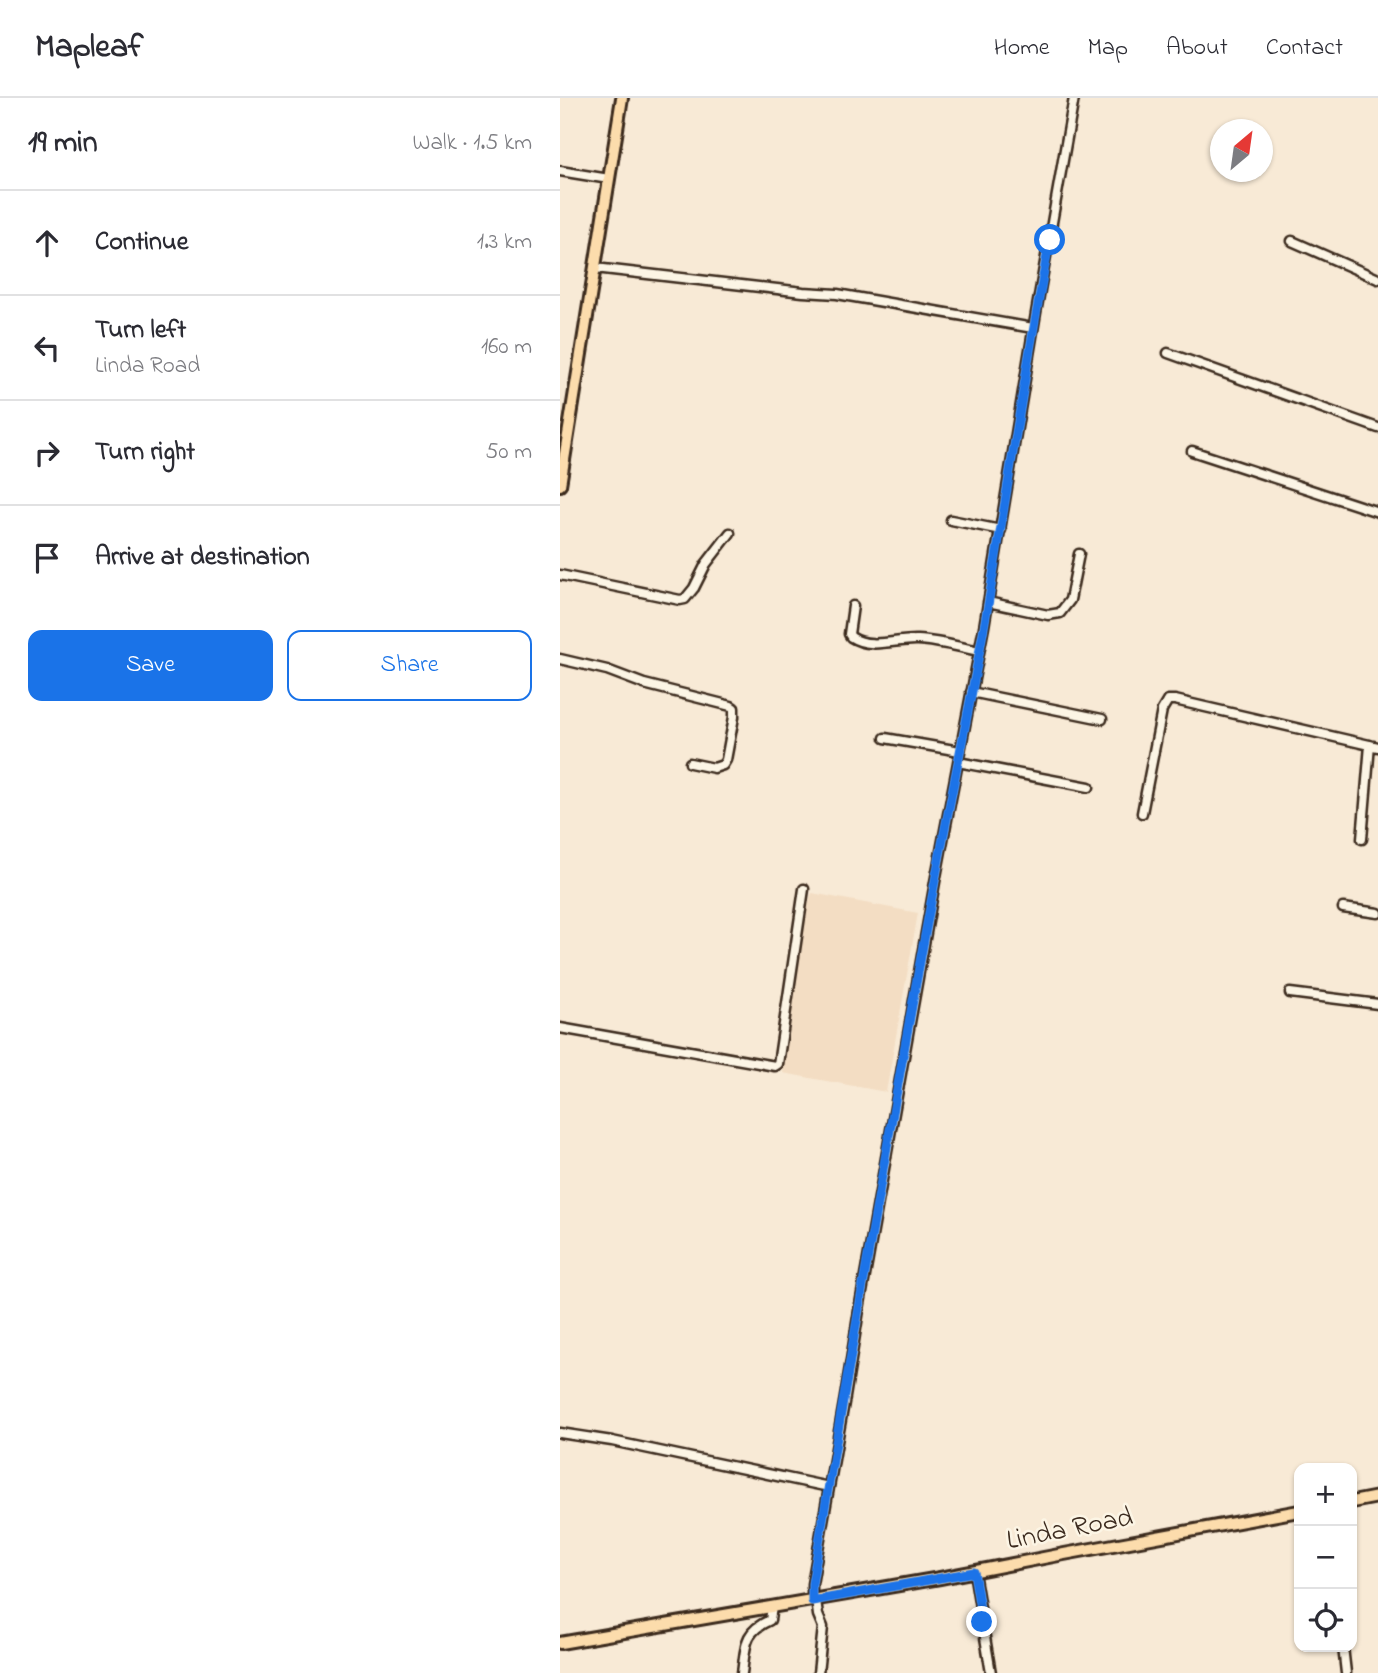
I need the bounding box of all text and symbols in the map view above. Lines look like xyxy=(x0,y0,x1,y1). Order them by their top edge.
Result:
text: Mapleaf xyxy=(35,24,143,72)
text: Home xyxy=(994,31,1050,66)
text: Map xyxy=(1088,31,1128,66)
text: About xyxy=(1166,31,1228,66)
text: Contact xyxy=(1266,31,1343,66)
north arrow xyxy=(1210,119,1273,182)
text: 19 min xyxy=(28,122,98,166)
text: Walk · 1.5 km xyxy=(413,127,532,160)
icon: ahead xyxy=(28,224,66,262)
text: Continue xyxy=(95,224,188,262)
route start xyxy=(1034,224,1065,255)
text: 1.3 km xyxy=(477,226,532,259)
text: Turn left xyxy=(95,312,186,350)
icon: left xyxy=(28,329,66,367)
text: 160 m xyxy=(481,331,532,364)
text: Linda Road xyxy=(95,350,200,383)
icon: right xyxy=(28,434,66,472)
text: Turn right xyxy=(95,434,195,472)
text: 50 m xyxy=(485,436,532,469)
icon: arrive xyxy=(28,539,66,577)
text: Arrive at destination xyxy=(95,539,310,577)
button: Save xyxy=(28,630,273,701)
button: Share xyxy=(287,630,532,701)
map controls xyxy=(1294,1463,1357,1652)
button: + xyxy=(1294,1463,1357,1526)
street label: Linda Road xyxy=(1003,1498,1137,1562)
button: − xyxy=(1294,1526,1357,1589)
button: locate xyxy=(1294,1589,1357,1652)
route end xyxy=(966,1606,997,1637)

